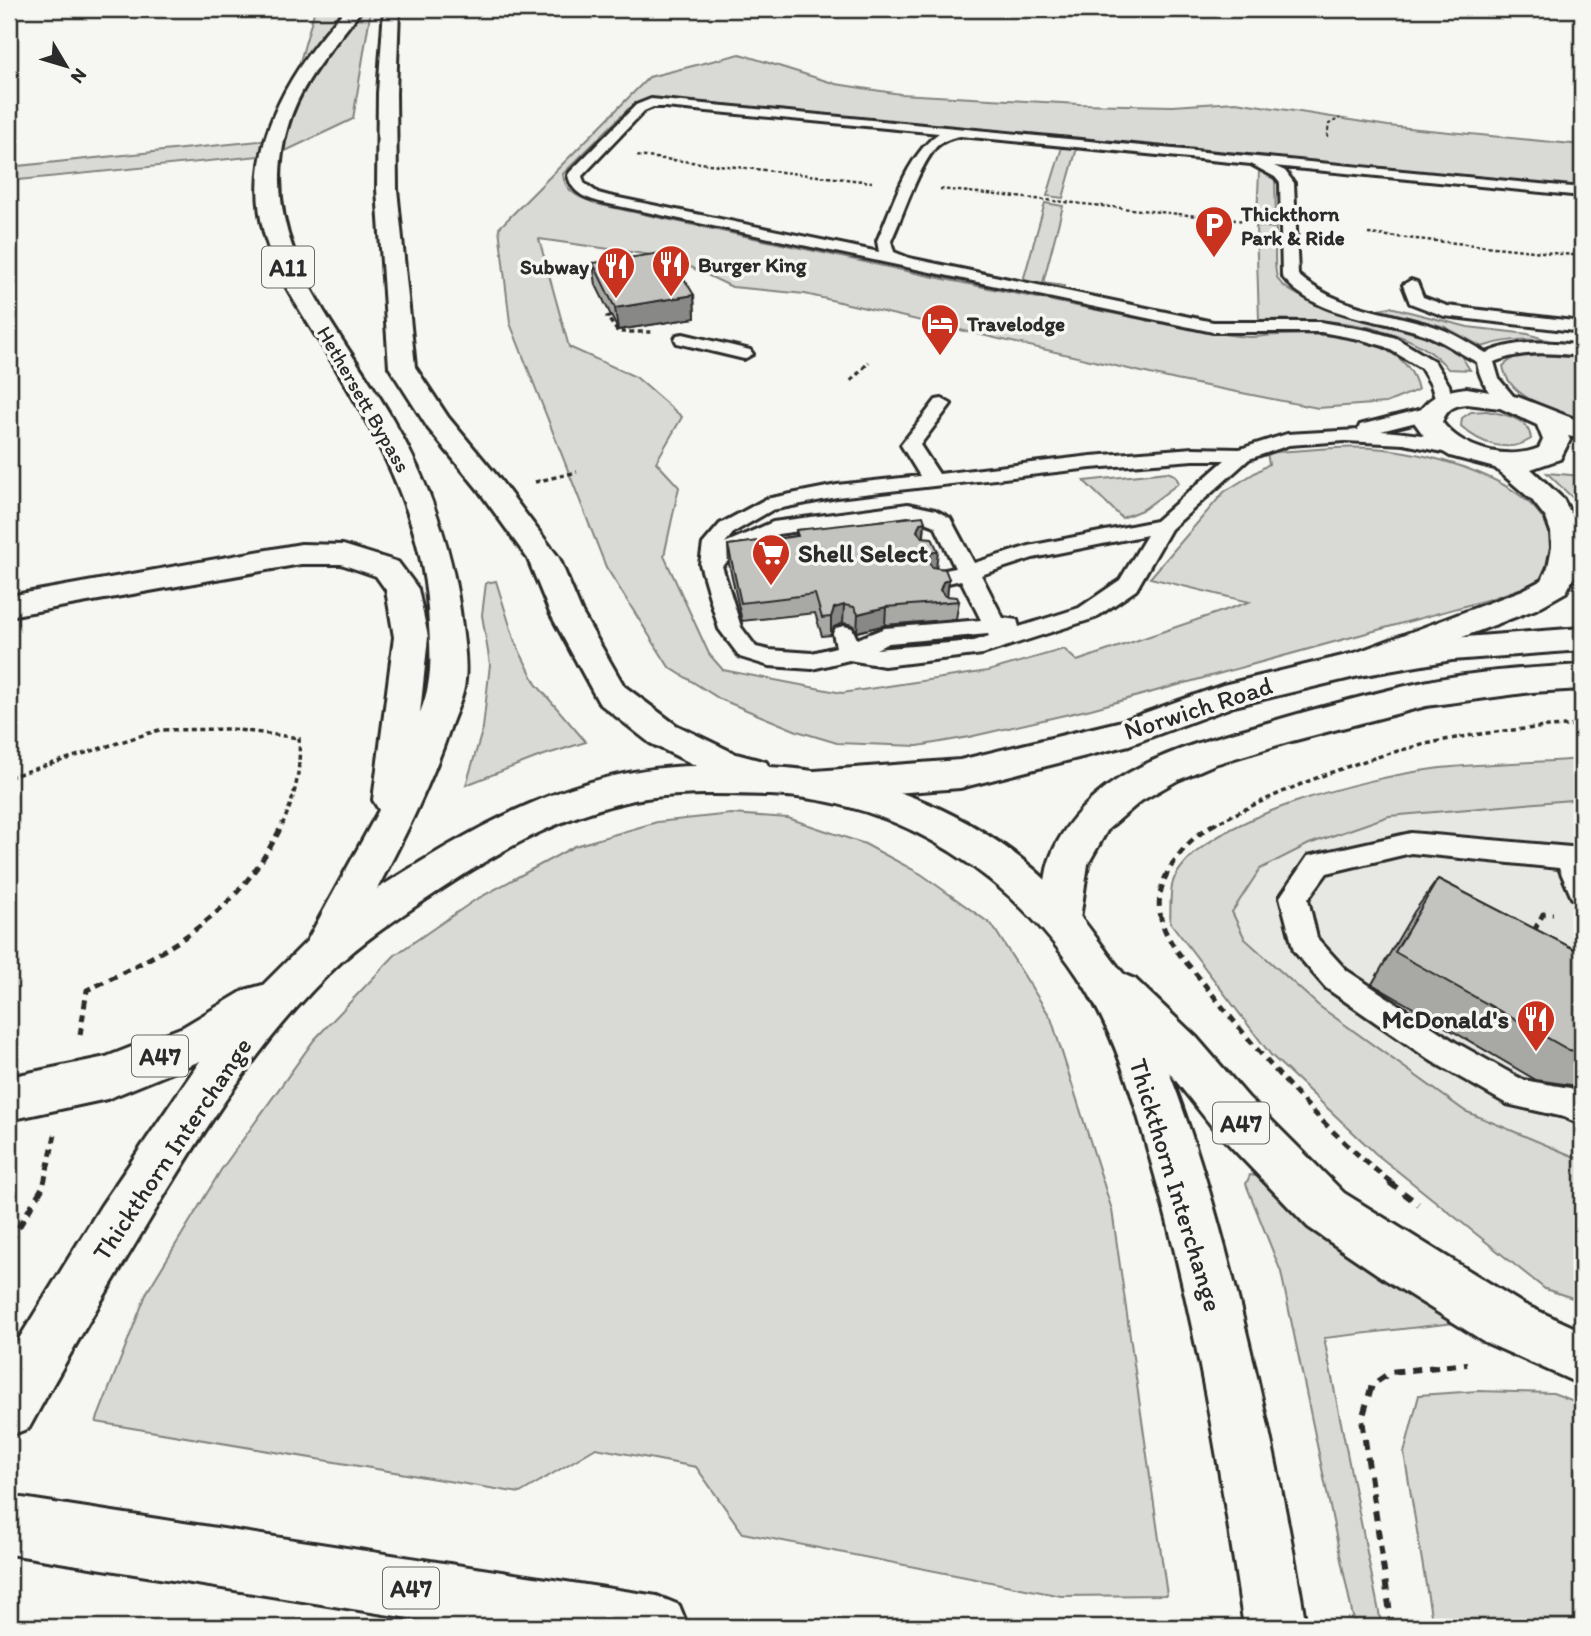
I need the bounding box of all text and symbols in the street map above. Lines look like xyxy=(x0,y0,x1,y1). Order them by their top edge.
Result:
north arrow xyxy=(32,32,102,102)
text: N xyxy=(66,64,92,88)
place label: Thickthorn Park & Ride xyxy=(1240,201,1345,250)
parking icon: Thickthorn Park & Ride xyxy=(1193,204,1235,259)
restaurant icon: Burger King xyxy=(650,243,692,298)
restaurant icon: Subway xyxy=(595,245,637,300)
road number: A11 xyxy=(262,246,314,288)
place label: Burger King xyxy=(698,252,807,278)
place label: Subway xyxy=(520,254,590,280)
hotel icon: Travelodge xyxy=(919,302,961,357)
place label: Travelodge xyxy=(966,311,1065,337)
street label: Hethersett Bypass xyxy=(312,321,416,477)
supermarket icon: Shell Select xyxy=(750,532,792,587)
place label: Shell Select xyxy=(798,537,928,569)
street label: Norwich Road xyxy=(1120,669,1276,747)
restaurant icon: McDonald's xyxy=(1515,998,1557,1053)
place label: McDonald's xyxy=(1382,1003,1509,1035)
street label: Thickthorn Interchange xyxy=(85,1031,259,1267)
road number: A47 xyxy=(132,1036,188,1076)
street label: Thickthorn Interchange xyxy=(1122,1055,1230,1315)
road number: A47 xyxy=(1213,1102,1269,1143)
road number: A47 xyxy=(383,1568,439,1608)

